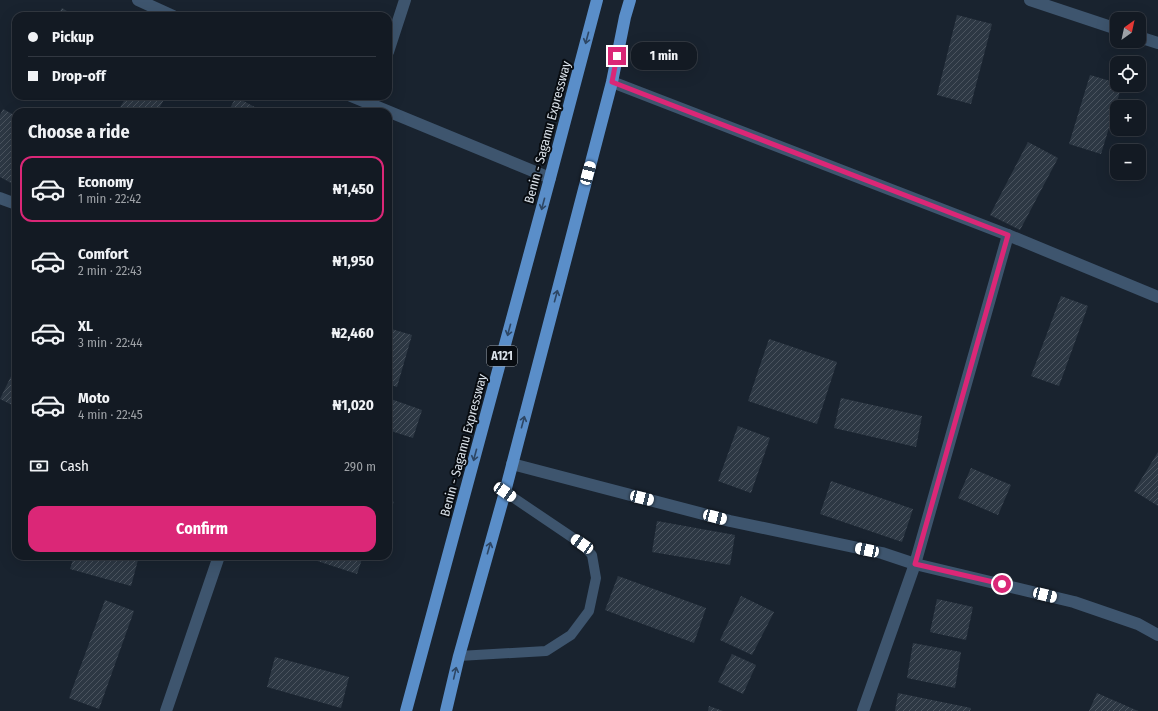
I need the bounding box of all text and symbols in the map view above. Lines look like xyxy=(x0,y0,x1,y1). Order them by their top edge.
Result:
north arrow xyxy=(1110,12,1146,48)
map controls xyxy=(1110,12,1146,180)
text: Pickup xyxy=(52,28,94,46)
one-way arrow xyxy=(582,31,590,44)
callout: 1 min xyxy=(631,42,697,70)
route end xyxy=(608,47,626,65)
text: 1 min xyxy=(650,48,678,63)
button: locate xyxy=(1110,56,1146,92)
street label: Benin - Sagamu Expressway xyxy=(521,59,574,205)
text: Drop-off xyxy=(52,67,106,85)
button: + xyxy=(1110,100,1146,136)
text: Choose a ride xyxy=(28,121,130,143)
button: − xyxy=(1110,144,1146,180)
car xyxy=(579,160,597,186)
icon: car xyxy=(30,171,66,207)
text: Economy xyxy=(78,173,133,191)
text: ₦1,450 xyxy=(333,180,374,198)
text: 1 min · 22:42 xyxy=(78,191,141,206)
one-way arrow xyxy=(539,197,546,210)
icon: car xyxy=(30,243,66,279)
text: Comfort xyxy=(78,245,129,263)
text: ₦1,950 xyxy=(332,252,374,270)
text: 2 min · 22:43 xyxy=(78,263,142,278)
one-way arrow xyxy=(552,290,560,303)
icon: car xyxy=(30,315,66,351)
text: XL xyxy=(78,317,93,335)
one-way arrow xyxy=(505,323,512,336)
text: ₦2,460 xyxy=(331,324,374,342)
text: 3 min · 22:44 xyxy=(78,335,143,350)
road number: A121 xyxy=(487,346,517,366)
street label: Benin - Sagamu Expressway xyxy=(437,372,490,518)
icon: car xyxy=(30,387,66,423)
text: Moto xyxy=(78,389,110,407)
text: ₦1,020 xyxy=(332,396,374,414)
text: 4 min · 22:45 xyxy=(78,407,143,422)
one-way arrow xyxy=(519,416,527,429)
one-way arrow xyxy=(471,448,478,461)
icon: cash xyxy=(28,455,50,477)
text: Cash xyxy=(60,457,89,475)
text: 290 m xyxy=(344,459,376,474)
car xyxy=(492,480,518,504)
car xyxy=(629,489,655,507)
button: Confirm xyxy=(28,506,376,552)
car xyxy=(702,508,728,526)
car xyxy=(569,532,595,556)
one-way arrow xyxy=(486,541,493,554)
car xyxy=(854,542,880,558)
route start xyxy=(993,575,1011,593)
car xyxy=(1032,586,1058,604)
one-way arrow xyxy=(451,667,459,680)

